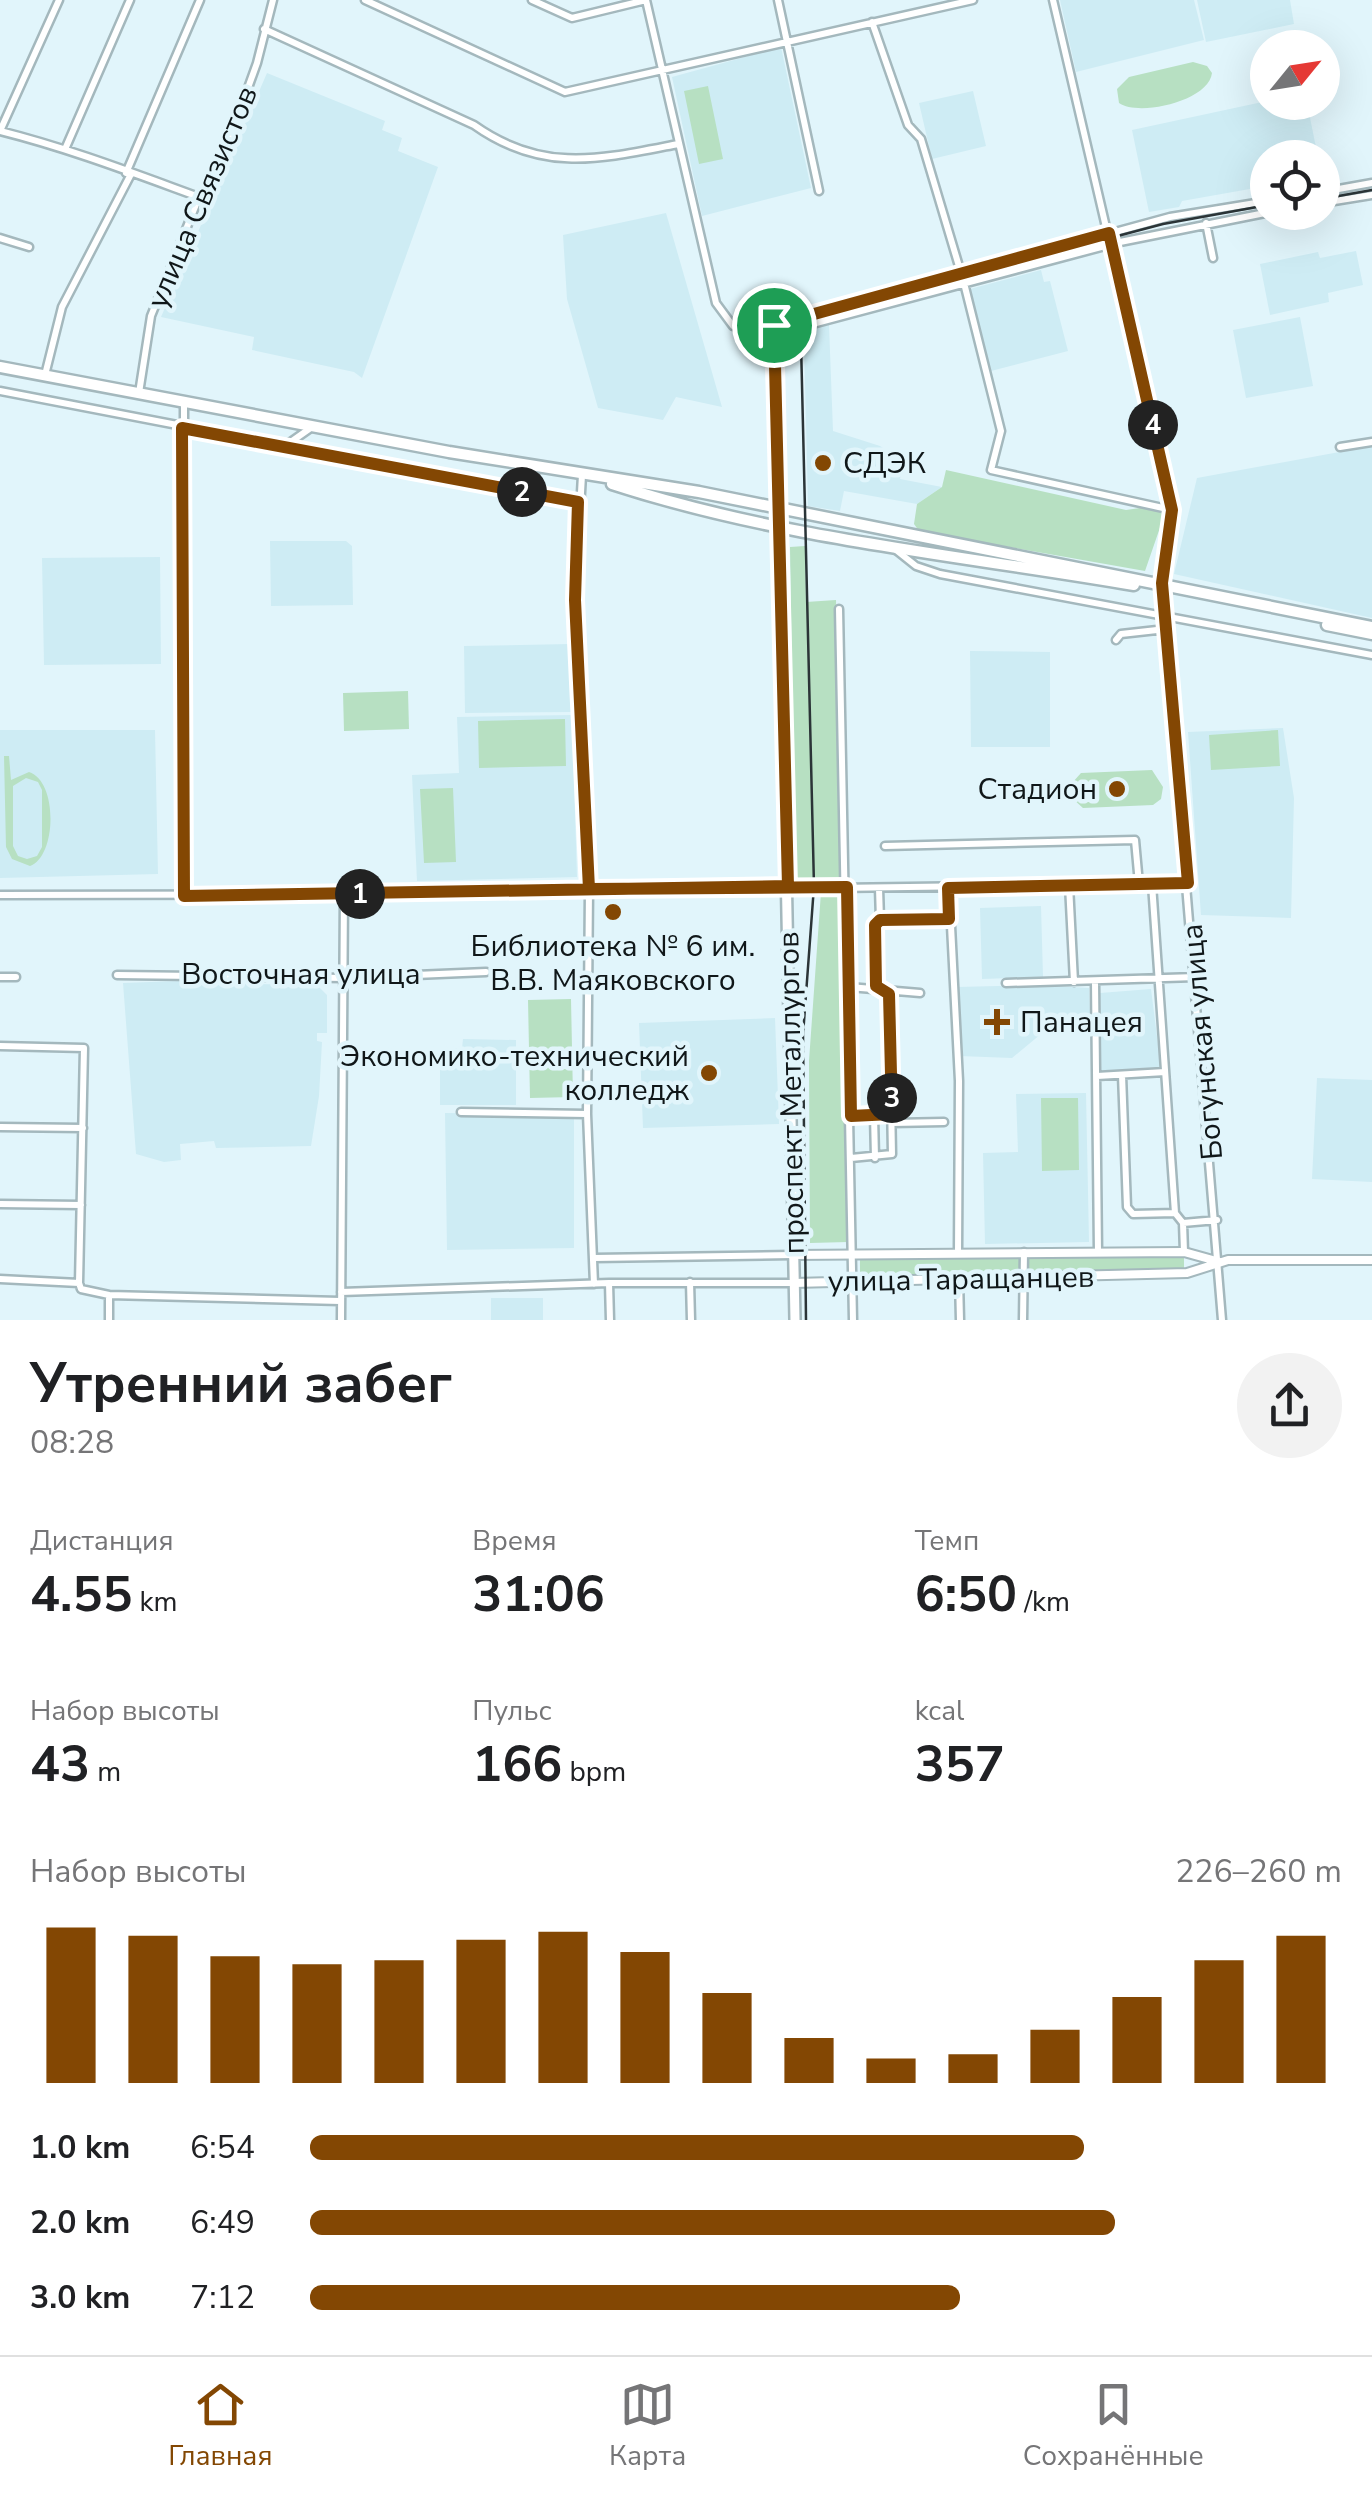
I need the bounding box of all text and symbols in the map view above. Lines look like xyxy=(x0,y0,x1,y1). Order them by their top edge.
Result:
north arrow xyxy=(1250,30,1340,120)
map controls xyxy=(1250,30,1340,230)
street label: улица Связистов xyxy=(137,80,268,314)
button: locate xyxy=(1250,140,1340,230)
pin xyxy=(732,283,817,368)
icon: arrive xyxy=(747,298,802,353)
pin: 4 xyxy=(1128,400,1178,450)
text: 4 xyxy=(1145,406,1161,444)
place label: СДЭК xyxy=(843,443,926,484)
marker: СДЭК xyxy=(812,452,834,474)
pin: 2 xyxy=(497,467,547,517)
text: 2 xyxy=(514,473,530,511)
place label: Стадион xyxy=(977,769,1097,810)
marker: Стадион xyxy=(1106,778,1128,800)
pin: 1 xyxy=(335,869,385,919)
text: 1 xyxy=(352,875,368,913)
marker: Библиотека № 6 им. В.В. Маяковского xyxy=(602,901,624,923)
street label: Богунская улица xyxy=(1172,922,1233,1162)
place label: Библиотека № 6 им. В.В. Маяковского xyxy=(471,926,755,1001)
street label: проспект Металлургов xyxy=(768,931,815,1255)
street label: Восточная улица xyxy=(181,954,421,995)
place label: Панацея xyxy=(1020,1002,1143,1043)
marker: Панацея xyxy=(984,1009,1010,1035)
place label: Экономико-технический колледж xyxy=(340,1036,689,1111)
marker: Экономико-технический колледж xyxy=(698,1062,720,1084)
pin: 3 xyxy=(867,1073,917,1123)
text: 3 xyxy=(884,1079,900,1117)
street label: улица Таращанцев xyxy=(827,1257,1095,1302)
text: Утренний забег xyxy=(30,1346,452,1421)
button: share xyxy=(1237,1353,1342,1458)
text: 08:28 xyxy=(30,1421,114,1464)
text: Дистанция xyxy=(30,1522,174,1560)
text: Время xyxy=(472,1522,557,1560)
text: Темп xyxy=(915,1522,979,1560)
text: 4.55 xyxy=(30,1560,132,1629)
text: 31:06 xyxy=(472,1560,605,1629)
text: 6:50 xyxy=(915,1560,1017,1629)
text: km xyxy=(132,1583,178,1621)
text: /km xyxy=(1017,1583,1070,1621)
text: Набор высоты xyxy=(30,1692,220,1730)
text: Пульс xyxy=(472,1692,552,1730)
text: kcal xyxy=(915,1692,964,1730)
text: 43 xyxy=(30,1730,90,1799)
text: 166 xyxy=(472,1730,562,1799)
text: 357 xyxy=(915,1730,1005,1799)
text: m xyxy=(90,1753,121,1791)
text: bpm xyxy=(562,1753,626,1791)
text: Набор высоты xyxy=(30,1850,247,1893)
text: 226–260 m xyxy=(1175,1850,1342,1893)
text: 1.0 km xyxy=(30,2126,130,2169)
text: 6:54 xyxy=(190,2126,255,2169)
text: 2.0 km xyxy=(30,2201,130,2244)
text: 6:49 xyxy=(190,2201,255,2244)
text: 3.0 km xyxy=(30,2276,130,2319)
text: 7:12 xyxy=(190,2276,255,2319)
tab: Главная xyxy=(168,2377,273,2475)
tab: Карта xyxy=(609,2377,686,2475)
tab: Сохранённые xyxy=(1023,2377,1204,2475)

